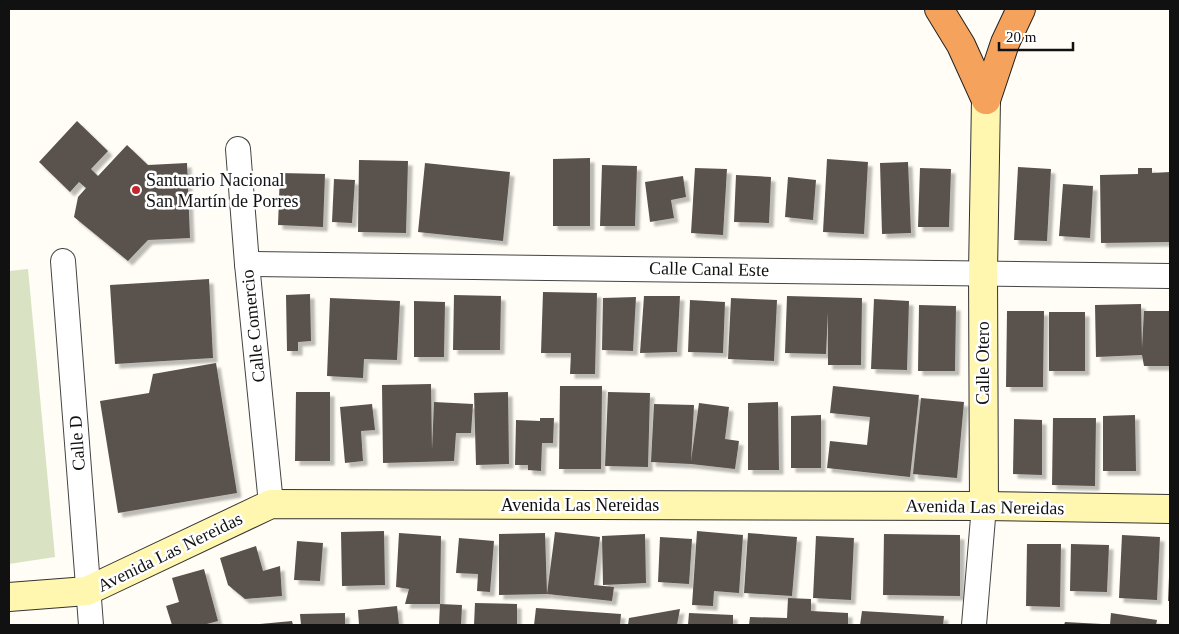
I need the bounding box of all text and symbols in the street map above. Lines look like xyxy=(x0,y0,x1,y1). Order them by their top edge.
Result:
scale bar xyxy=(999,20,1073,52)
text: 20 m xyxy=(1006,29,1037,45)
place label: Santuario Nacional San Martín de Porres xyxy=(146,170,298,211)
marker: Santuario Nacional San Martín de Porres xyxy=(130,184,142,196)
street label: Calle Canal Este xyxy=(649,258,769,280)
street label: Calle Comercio xyxy=(237,269,269,383)
street label: Calle Otero xyxy=(973,321,993,405)
street label: Calle D xyxy=(65,415,89,471)
street label: Avenida Las Nereidas xyxy=(501,495,659,515)
street label: Avenida Las Nereidas xyxy=(906,496,1064,518)
street label: Avenida Las Nereidas xyxy=(94,508,246,596)

